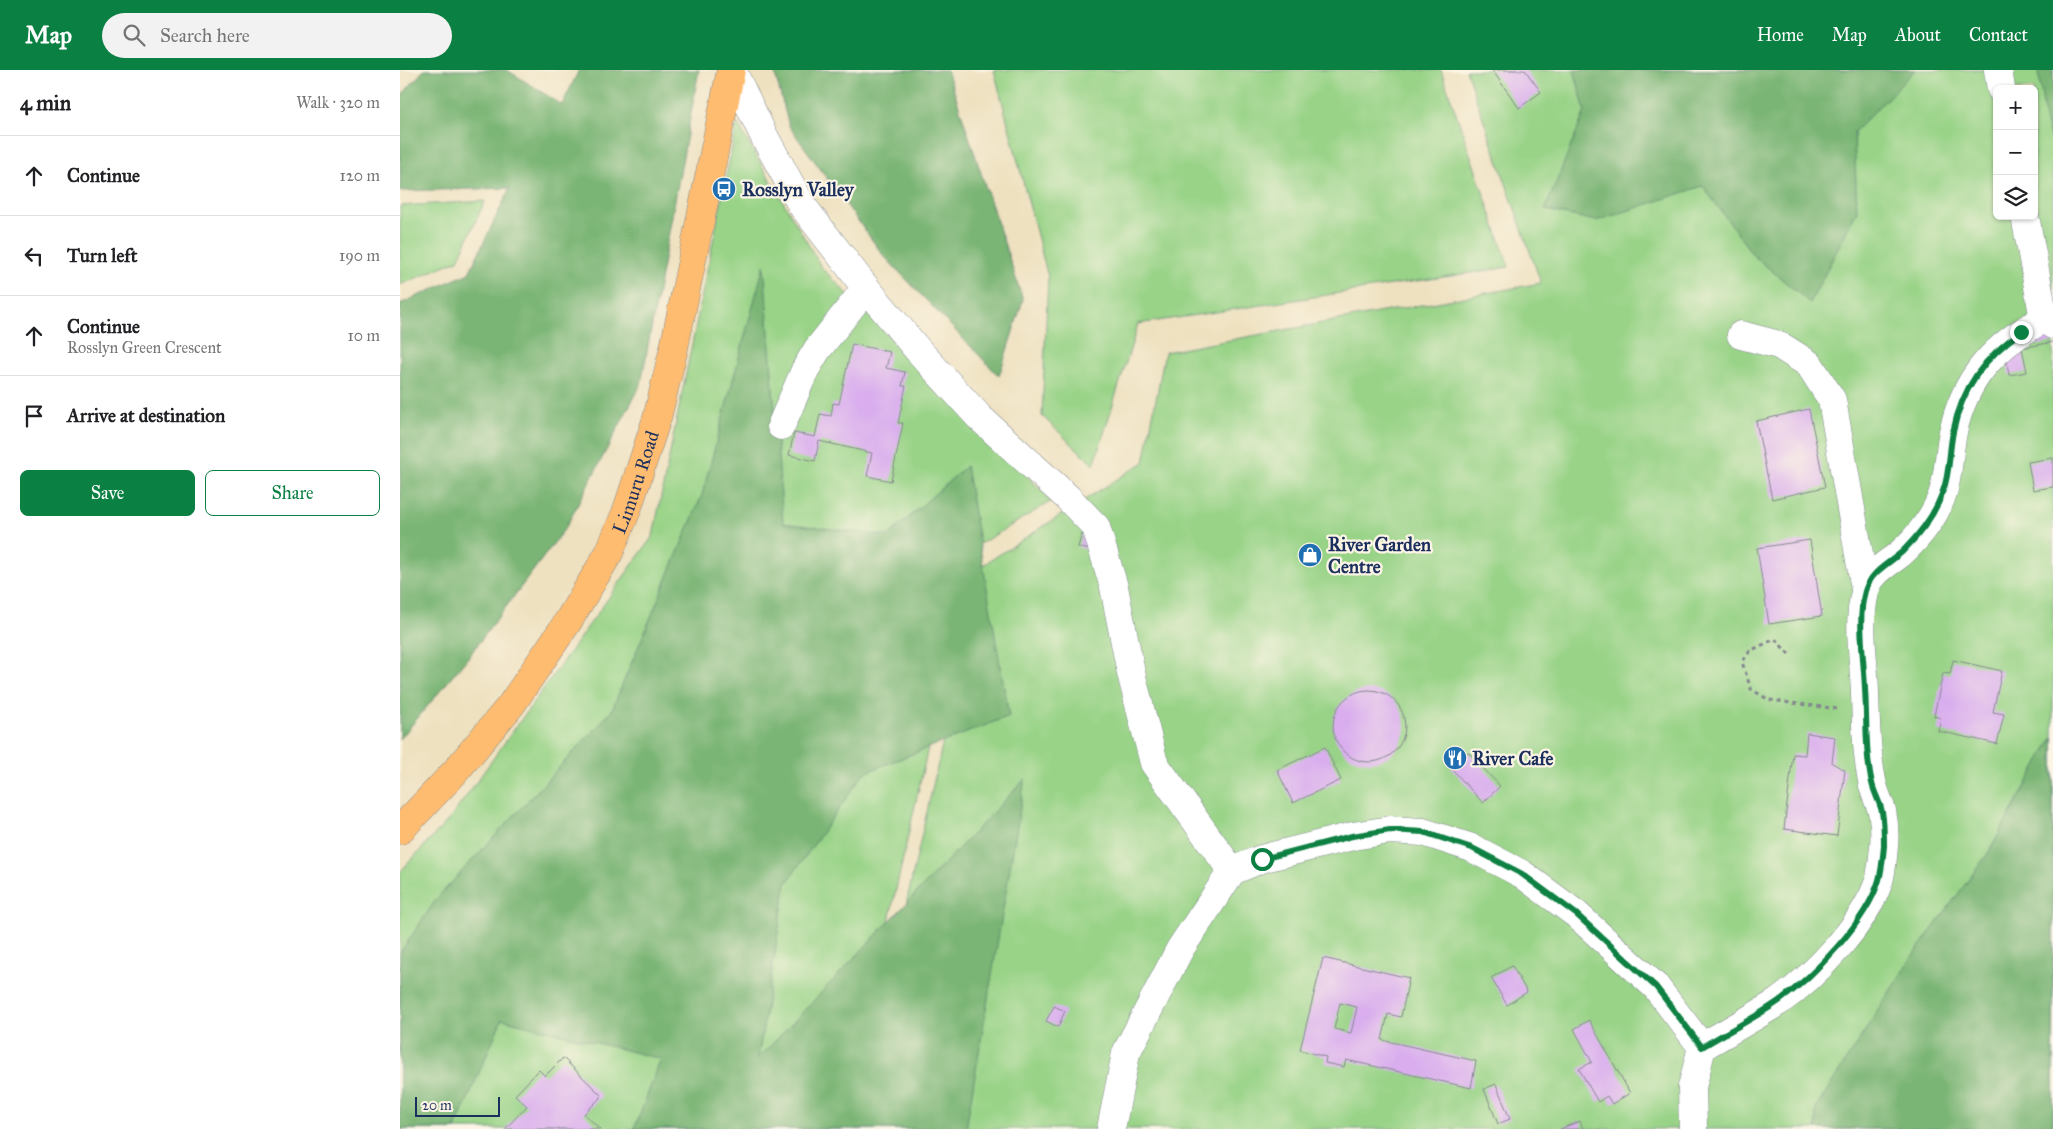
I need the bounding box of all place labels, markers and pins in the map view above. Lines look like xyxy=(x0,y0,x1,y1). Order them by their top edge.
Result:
bus stop icon: Rosslyn Valley xyxy=(711,176,737,202)
place label: Rosslyn Valley xyxy=(742,178,855,202)
place label: River Garden Centre xyxy=(1328,533,1432,578)
shop icon: River Garden Centre xyxy=(1297,542,1323,568)
restaurant icon: River Cafe xyxy=(1442,745,1468,771)
place label: River Cafe xyxy=(1472,747,1554,770)

